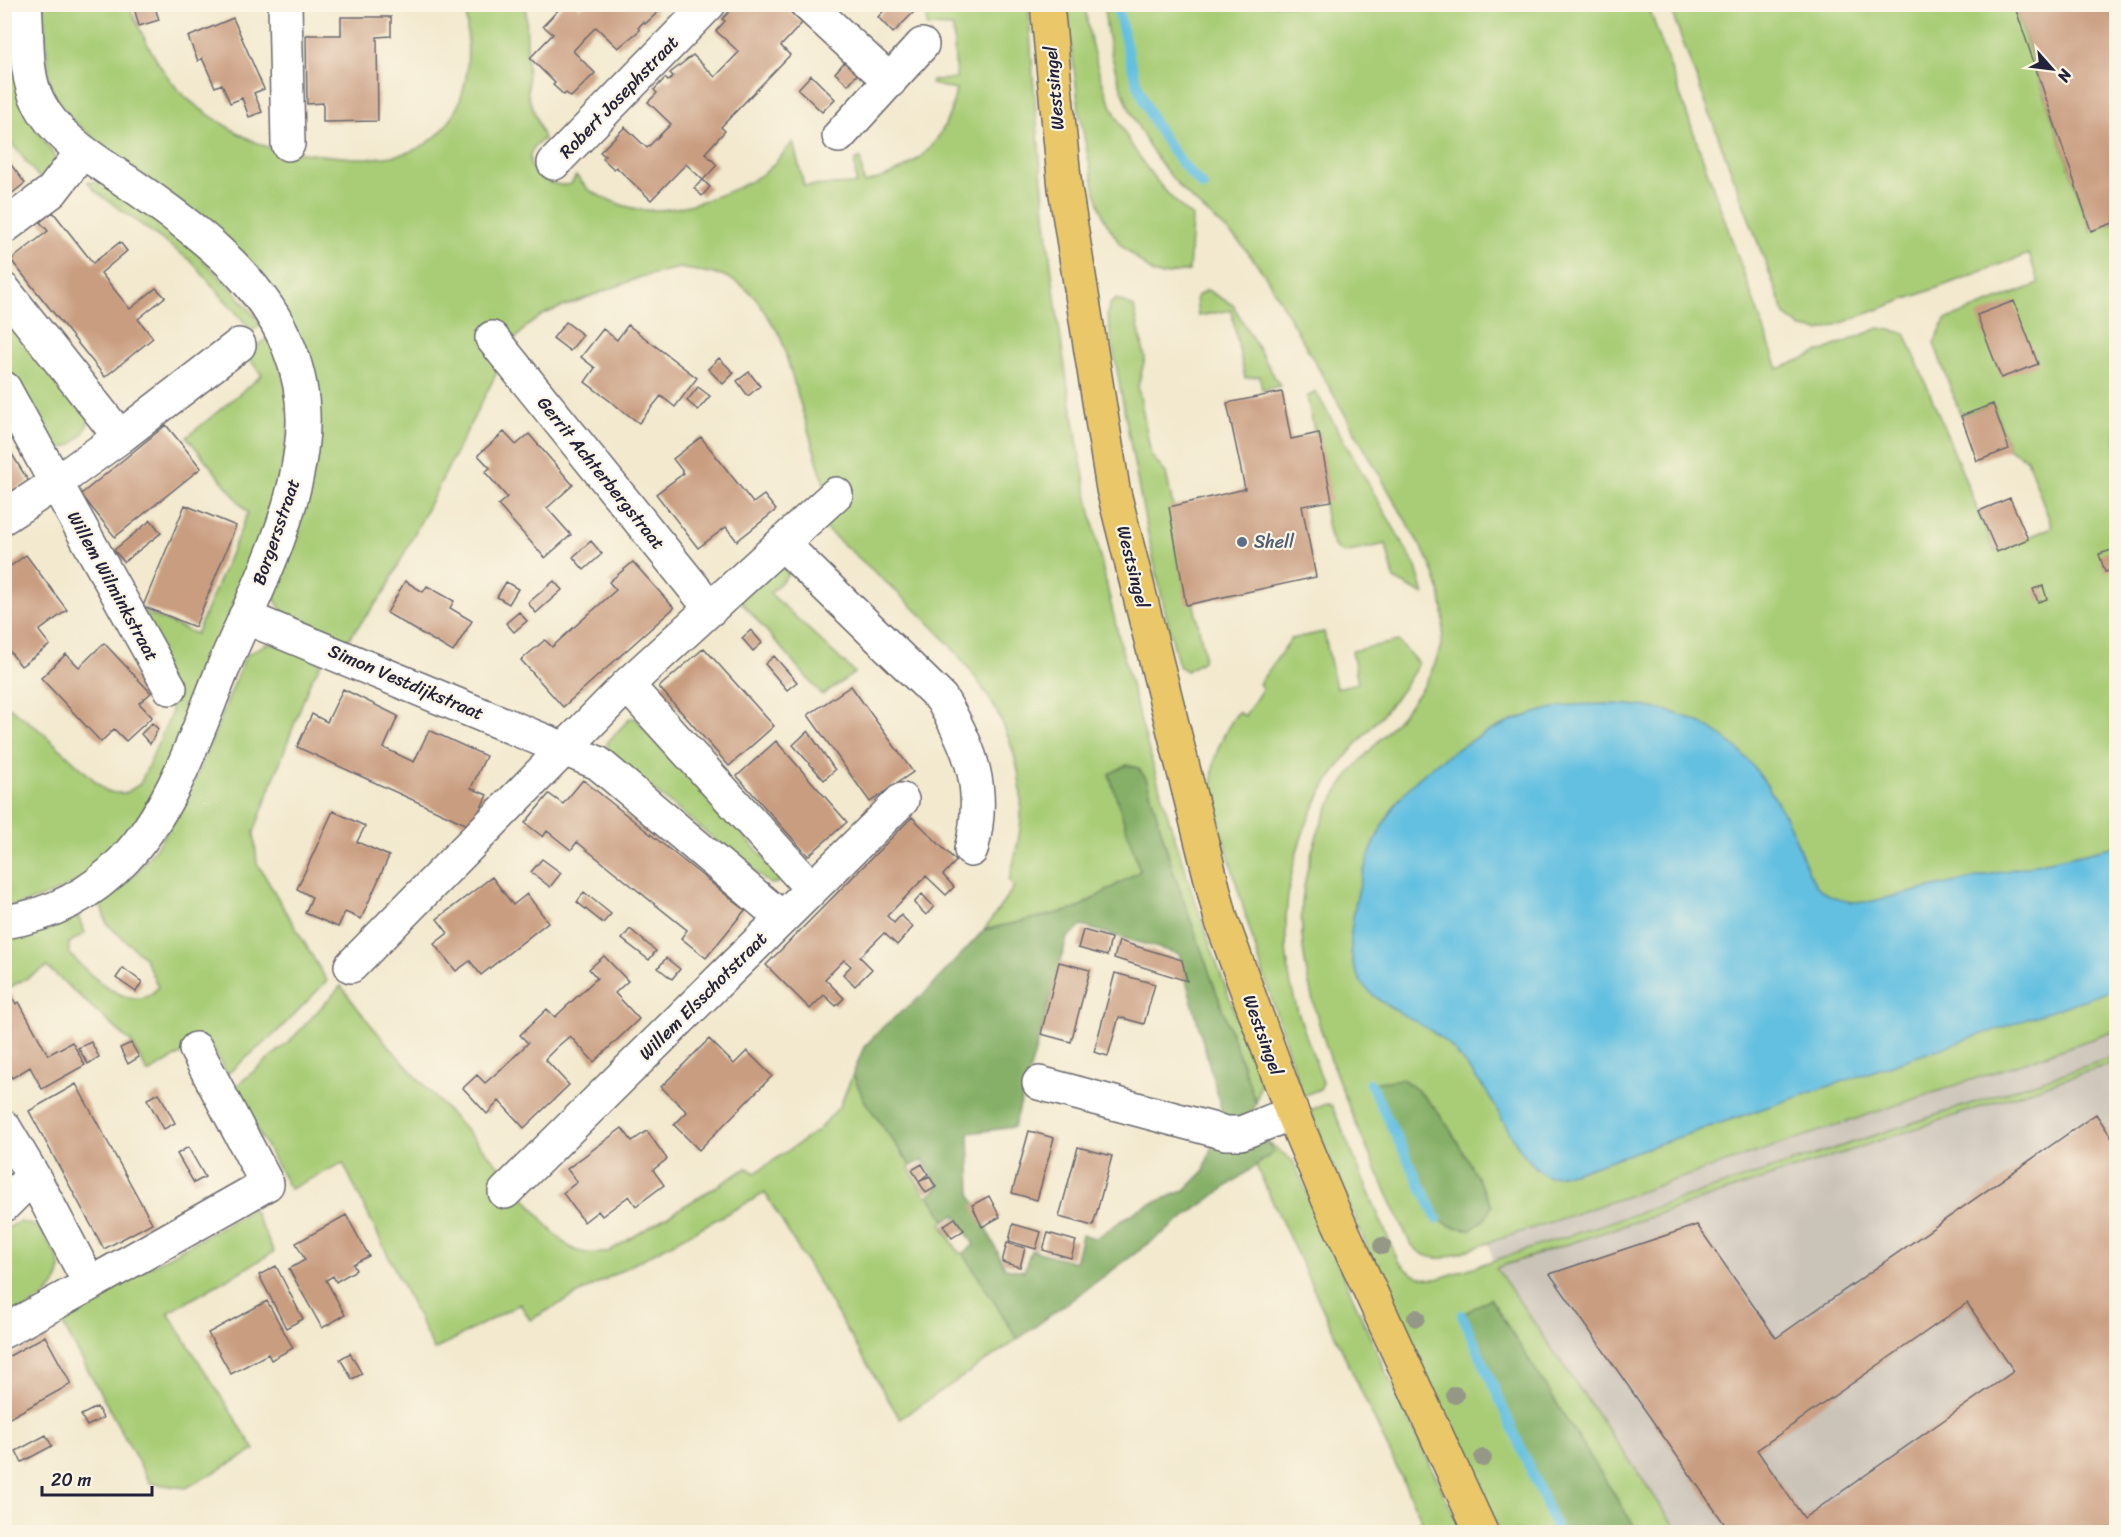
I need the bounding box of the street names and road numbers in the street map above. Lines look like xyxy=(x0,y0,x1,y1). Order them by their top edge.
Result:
street label: Robert Josephstraat xyxy=(551,28,687,166)
street label: Westsingel xyxy=(1034,44,1074,131)
street label: Gerrit Achterbergstraat xyxy=(529,389,673,557)
street label: Borgersstraat xyxy=(243,474,309,590)
street label: Willem Wilminkstraat xyxy=(58,505,168,667)
street label: Westsingel xyxy=(1107,522,1159,613)
street label: Simon Vestdijkstraat xyxy=(323,635,489,729)
street label: Willem Elsschotstraat xyxy=(631,924,775,1068)
street label: Westsingel xyxy=(1234,990,1293,1081)

